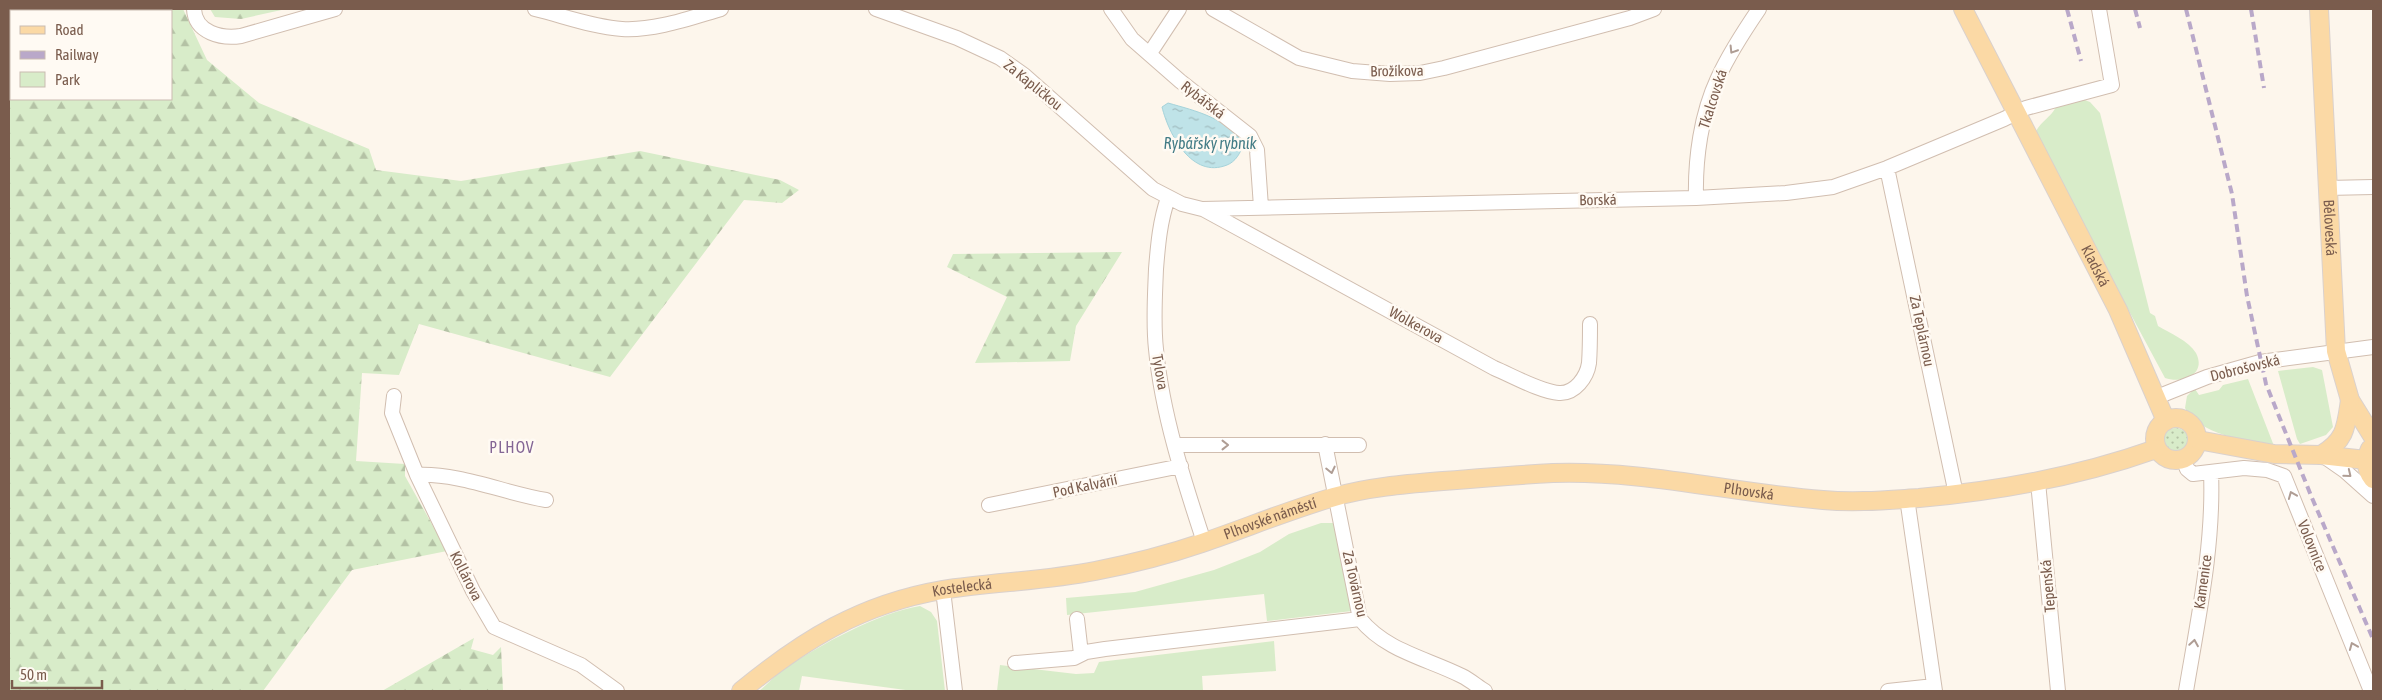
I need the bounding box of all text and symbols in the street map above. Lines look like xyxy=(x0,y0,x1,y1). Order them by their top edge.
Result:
legend xyxy=(10,10,172,100)
text: Road xyxy=(55,21,84,38)
one-way arrow xyxy=(1729,45,1739,54)
text: Railway xyxy=(55,46,99,63)
street label: Za Kapličkou xyxy=(1001,56,1066,113)
street label: Brožíkova xyxy=(1370,62,1424,79)
street label: Tkalcovská xyxy=(1695,67,1730,131)
text: Park xyxy=(55,71,80,88)
street label: Rybářská xyxy=(1178,77,1229,122)
water label: Rybářský rybník xyxy=(1163,134,1258,153)
street label: Borská xyxy=(1579,191,1617,208)
street label: Běloveská xyxy=(2320,199,2340,256)
street label: Kladská xyxy=(2078,242,2113,289)
street label: Za Teplárnou xyxy=(1907,294,1938,368)
street label: Wolkerova xyxy=(1386,303,1446,346)
street label: Dobrošovská xyxy=(2208,351,2282,384)
street label: Tylova xyxy=(1149,353,1172,391)
district label: PLHOV xyxy=(489,438,535,456)
one-way arrow xyxy=(1221,440,1229,450)
one-way arrow xyxy=(1325,465,1336,474)
one-way arrow xyxy=(2342,469,2351,477)
street label: Pod Kalvárií xyxy=(1051,470,1119,501)
street label: Plhovská xyxy=(1723,479,1775,503)
one-way arrow xyxy=(2288,491,2298,500)
street label: Plhovské náměstí xyxy=(1221,494,1319,543)
street label: Volovnice xyxy=(2294,518,2331,574)
street label: Kollárova xyxy=(447,548,486,603)
street label: Za Továrnou xyxy=(1340,549,1371,619)
street label: Kamenice xyxy=(2190,553,2215,610)
street label: Tepenská xyxy=(2037,559,2058,613)
street label: Kostelecká xyxy=(931,575,993,600)
one-way arrow xyxy=(2188,639,2199,647)
one-way arrow xyxy=(2348,642,2359,651)
scale bar xyxy=(12,658,102,690)
text: 50 m xyxy=(20,666,47,683)

